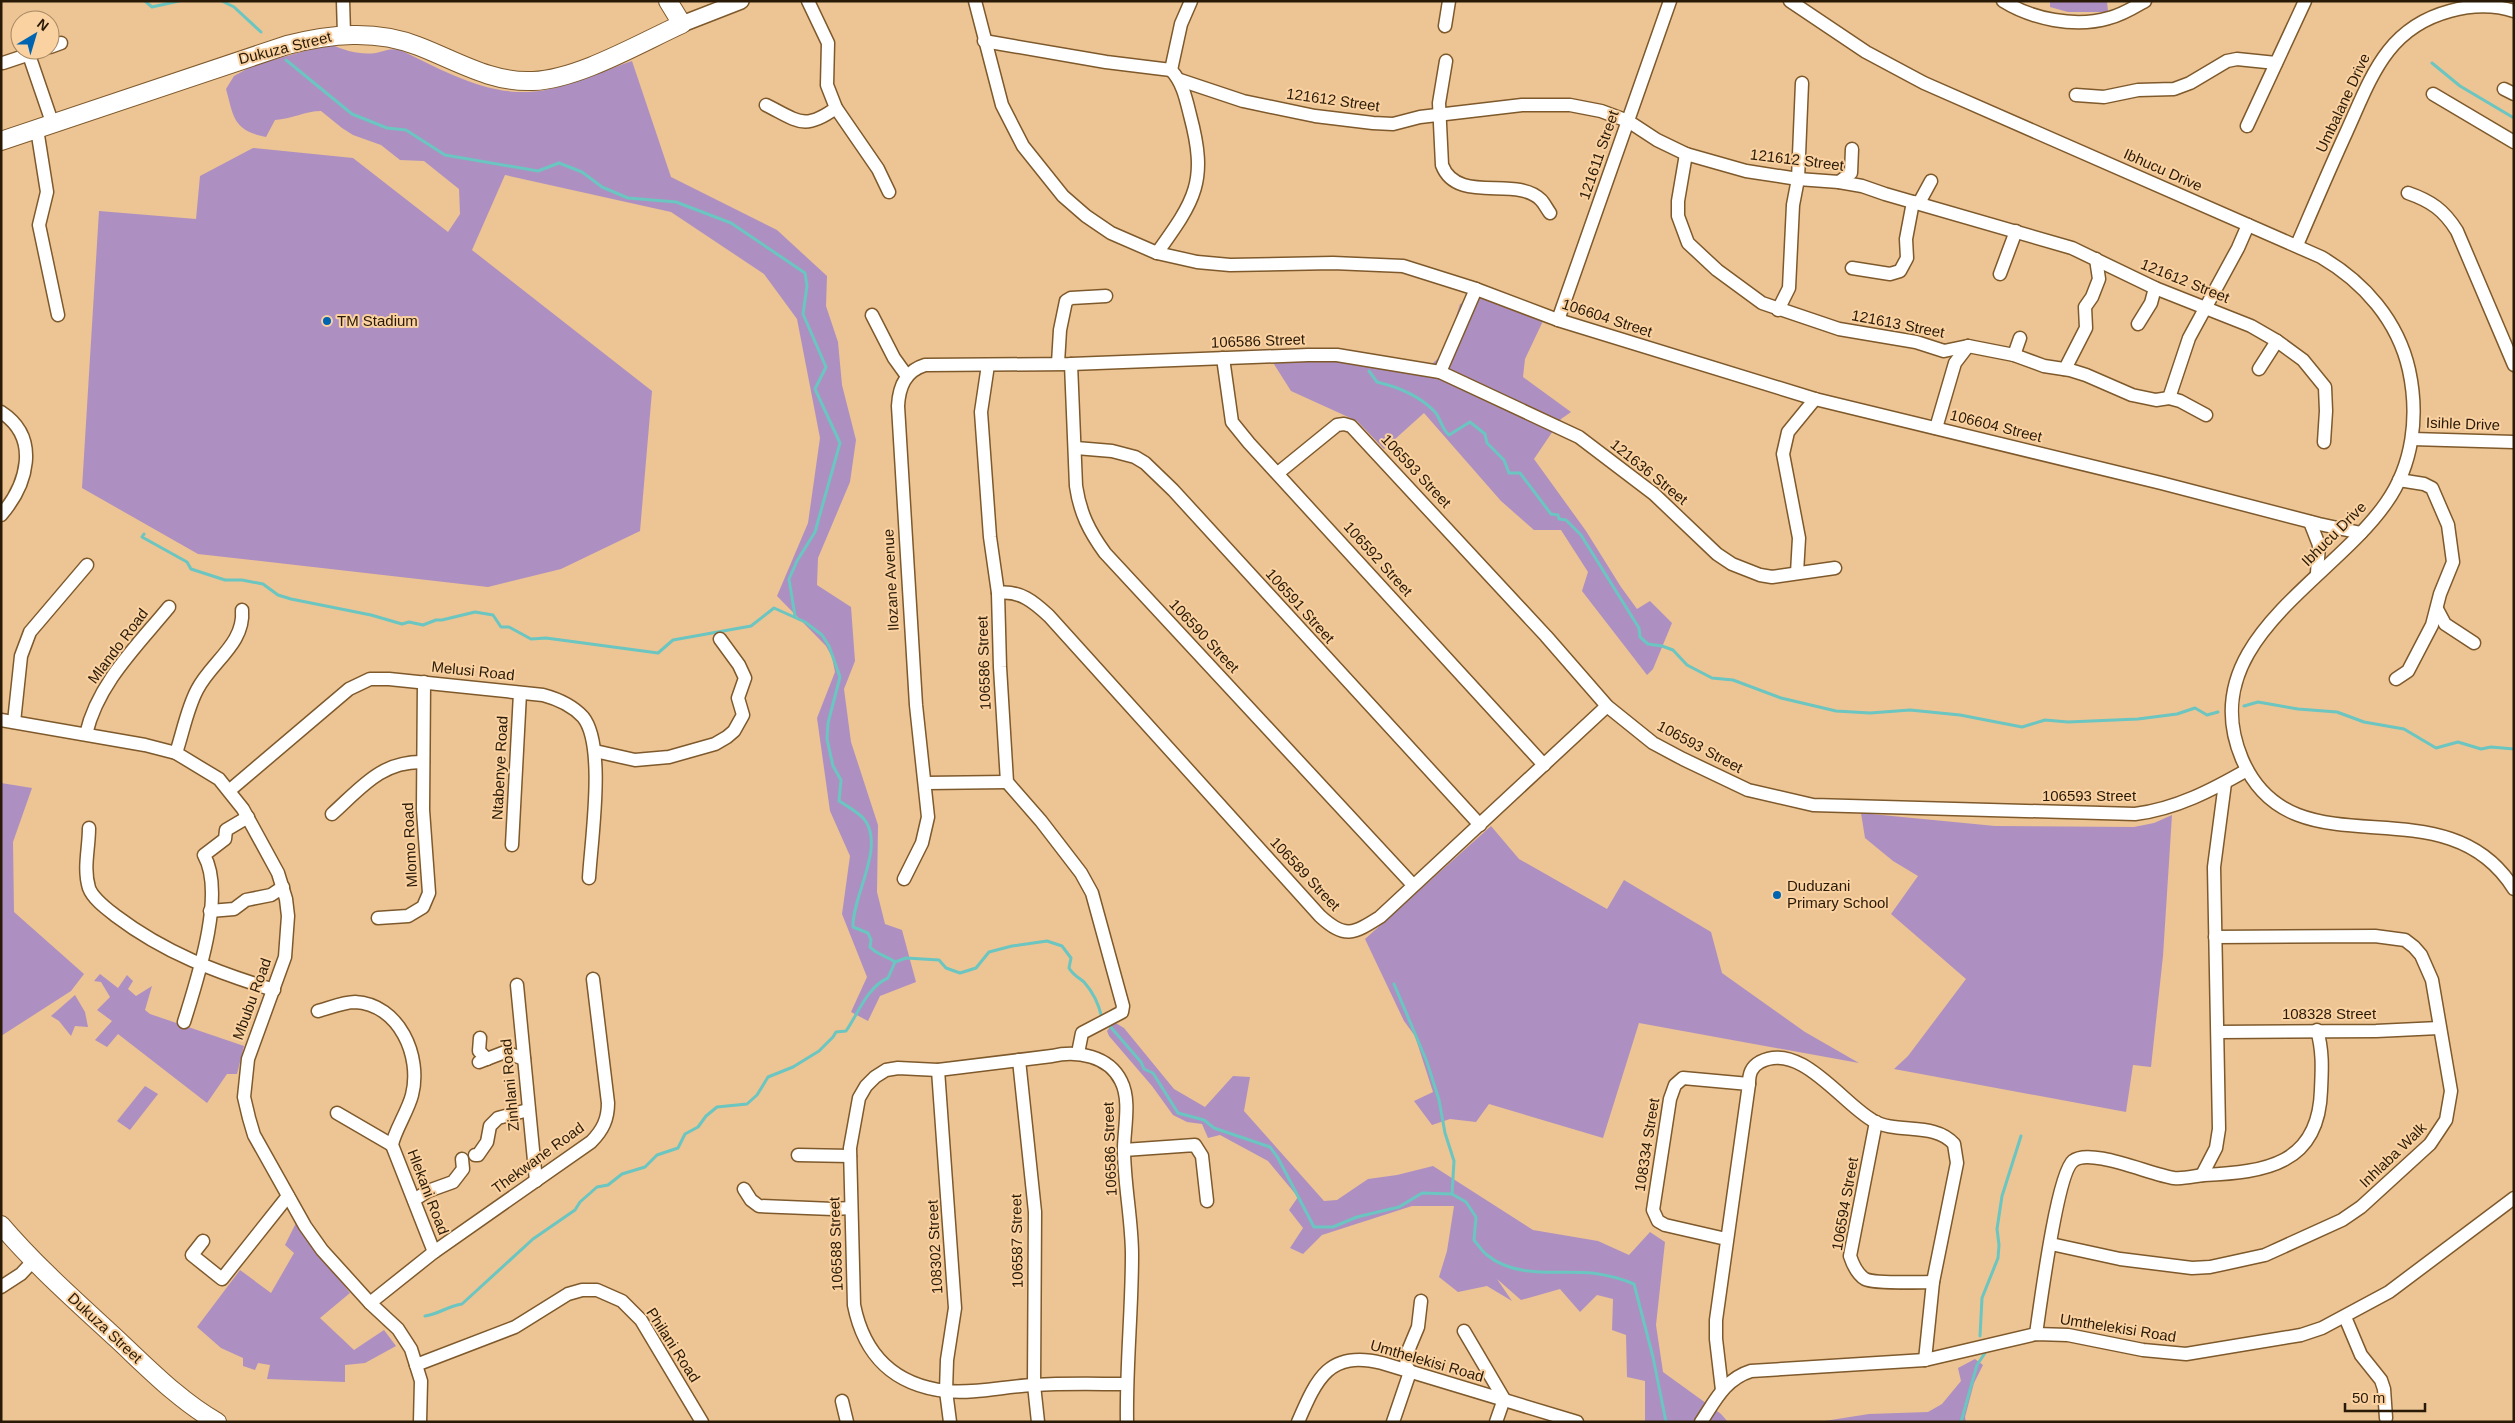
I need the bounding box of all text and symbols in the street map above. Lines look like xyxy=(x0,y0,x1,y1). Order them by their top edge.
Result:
north arrow xyxy=(10,10,60,60)
text: N xyxy=(34,15,52,34)
street label: Dukuza Street xyxy=(237,28,334,67)
street label: Umbalane Drive xyxy=(2312,50,2373,155)
street label: 121612 Street xyxy=(1285,85,1382,115)
street label: 121611 Street xyxy=(1575,107,1622,202)
street label: 121612 Street xyxy=(1749,145,1846,174)
street label: Ibhucu Drive xyxy=(2121,145,2205,194)
street label: 121612 Street xyxy=(2138,255,2233,306)
street label: 106604 Street xyxy=(1560,295,1655,340)
street label: 121613 Street xyxy=(1850,306,1947,341)
place label: TM Stadium xyxy=(337,312,418,329)
marker: TM Stadium xyxy=(321,315,333,327)
street label: 106586 Street xyxy=(1211,330,1306,351)
street label: 106604 Street xyxy=(1948,406,2045,445)
street label: Isihle Drive xyxy=(2426,414,2500,433)
street label: 106593 Street xyxy=(1378,430,1455,512)
street label: 121636 Street xyxy=(1607,435,1692,508)
street label: Ibhucu Drive xyxy=(2298,498,2369,569)
street label: 106592 Street xyxy=(1341,518,1417,600)
street label: Ilozane Avenue xyxy=(879,528,902,632)
street label: 106591 Street xyxy=(1263,565,1339,647)
street label: 106590 Street xyxy=(1166,595,1243,677)
street label: Mlando Road xyxy=(84,605,151,686)
street label: 106586 Street xyxy=(973,615,994,710)
street label: Melusi Road xyxy=(431,658,515,683)
street label: Ntabenye Road xyxy=(488,715,511,820)
street label: 106593 Street xyxy=(1655,717,1747,777)
street label: 106593 Street xyxy=(2042,787,2137,804)
street label: Mlomo Road xyxy=(399,802,420,888)
street label: 106589 Street xyxy=(1267,833,1344,915)
place label: Duduzani Primary School xyxy=(1787,877,1889,911)
marker: Duduzani Primary School xyxy=(1771,889,1783,901)
street label: Mbubu Road xyxy=(229,956,274,1042)
street label: 108328 Street xyxy=(2282,1005,2377,1022)
street label: Zinhlani Road xyxy=(497,1038,522,1132)
street label: 108334 Street xyxy=(1631,1096,1662,1193)
street label: 106586 Street xyxy=(1099,1101,1120,1196)
street label: Inhlaba Walk xyxy=(2356,1118,2430,1191)
street label: Thekwane Road xyxy=(489,1119,587,1197)
street label: Hlekani Road xyxy=(404,1147,453,1237)
street label: 106594 Street xyxy=(1828,1155,1861,1252)
street label: 106587 Street xyxy=(1007,1193,1026,1288)
street label: 106588 Street xyxy=(825,1196,846,1291)
street label: 108302 Street xyxy=(924,1199,945,1295)
street label: Dukuza Street xyxy=(65,1289,147,1367)
street label: Philani Road xyxy=(643,1304,704,1385)
street label: Umthelekisi Road xyxy=(2059,1310,2177,1345)
street label: Umthelekisi Road xyxy=(1368,1336,1486,1385)
scale bar xyxy=(2345,1380,2425,1412)
text: 50 m xyxy=(2352,1389,2385,1406)

